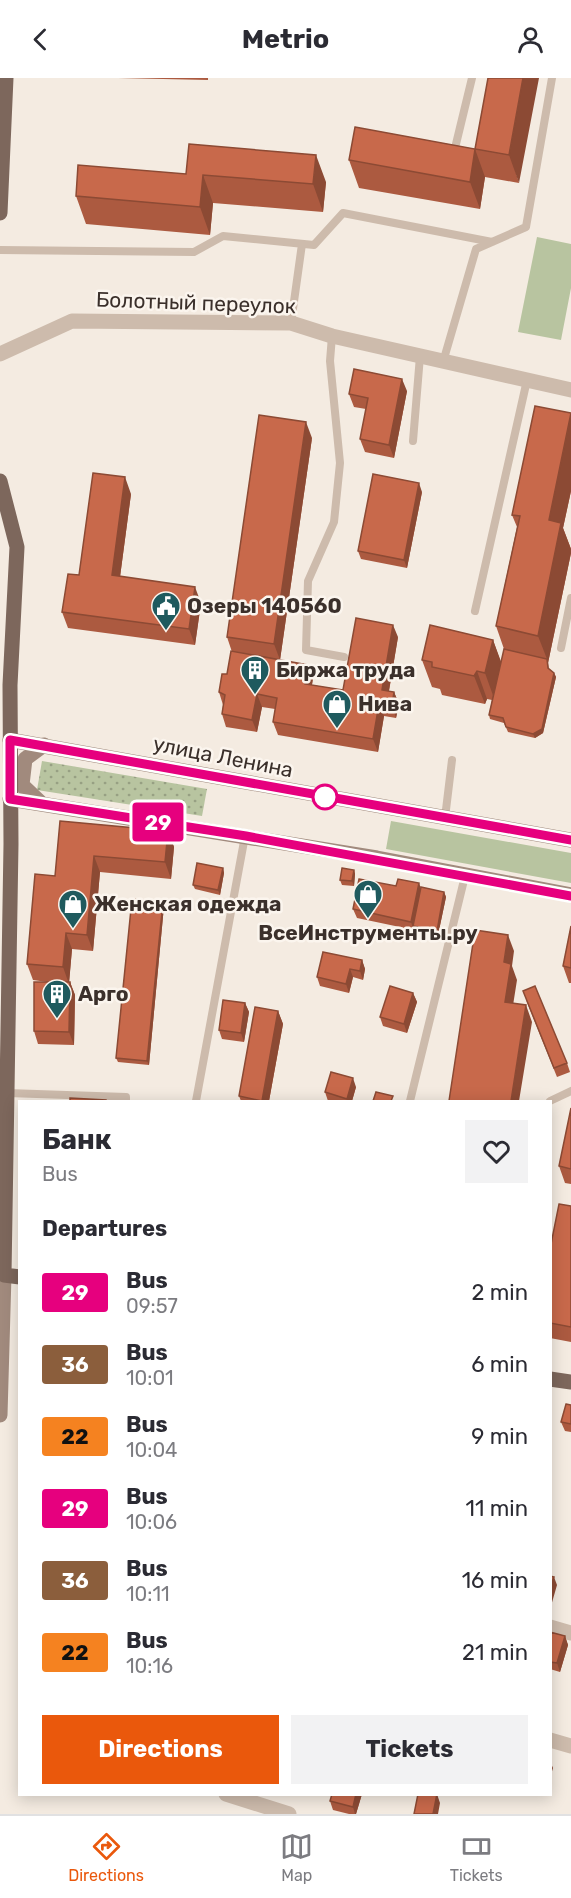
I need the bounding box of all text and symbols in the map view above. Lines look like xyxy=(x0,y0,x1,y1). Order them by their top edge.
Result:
icon: back xyxy=(24,23,57,56)
text: Metrio xyxy=(242,23,329,55)
icon: person xyxy=(514,23,547,56)
street label: Болотный переулок xyxy=(96,287,297,318)
public building icon: Озеры 140560 xyxy=(150,590,182,632)
place label: Озеры 140560 xyxy=(187,593,342,618)
building icon: Биржа труда xyxy=(239,654,271,696)
place label: Биржа труда xyxy=(276,657,415,682)
shop icon: Нива xyxy=(321,688,353,730)
place label: Нива xyxy=(358,691,412,716)
street label: улица Ленина xyxy=(151,731,295,782)
unlabelled marker xyxy=(312,784,338,810)
line badge: 29 xyxy=(131,802,185,842)
text: 29 xyxy=(144,810,172,835)
shop icon: ВсеИнструменты.ру xyxy=(352,878,384,920)
shop icon: Женская одежда xyxy=(57,888,89,930)
place label: Женская одежда xyxy=(94,891,281,916)
place label: ВсеИнструменты.ру xyxy=(258,920,478,945)
building icon: Арго xyxy=(41,978,73,1020)
place label: Арго xyxy=(78,981,129,1006)
button: heart xyxy=(465,1120,528,1183)
text: Банк xyxy=(42,1123,112,1156)
text: Bus xyxy=(42,1162,78,1186)
text: Departures xyxy=(42,1215,167,1242)
text: Bus xyxy=(126,1267,168,1294)
text: 2 min xyxy=(471,1279,528,1306)
text: 29 xyxy=(61,1280,89,1305)
text: 09:57 xyxy=(126,1294,178,1318)
text: Bus xyxy=(126,1339,168,1366)
text: 6 min xyxy=(471,1351,528,1378)
text: 36 xyxy=(61,1352,89,1377)
text: 10:01 xyxy=(126,1366,174,1390)
text: Bus xyxy=(126,1411,168,1438)
text: 9 min xyxy=(471,1423,528,1450)
text: 22 xyxy=(61,1424,89,1449)
text: 10:04 xyxy=(126,1438,178,1462)
text: Bus xyxy=(126,1483,168,1510)
text: 11 min xyxy=(466,1495,528,1522)
text: 29 xyxy=(61,1496,89,1521)
text: 10:06 xyxy=(126,1510,177,1534)
text: Bus xyxy=(126,1555,168,1582)
text: 16 min xyxy=(462,1567,528,1594)
text: 36 xyxy=(61,1568,89,1593)
text: 10:11 xyxy=(126,1582,170,1606)
text: Bus xyxy=(126,1627,168,1654)
text: 21 min xyxy=(462,1639,528,1666)
text: 22 xyxy=(61,1640,89,1665)
text: 10:16 xyxy=(126,1654,173,1678)
button: Directions xyxy=(42,1715,279,1784)
button: Tickets xyxy=(291,1715,528,1784)
tab: Directions xyxy=(68,1830,144,1885)
tab: Map xyxy=(280,1830,313,1885)
tab: Tickets xyxy=(450,1830,503,1885)

